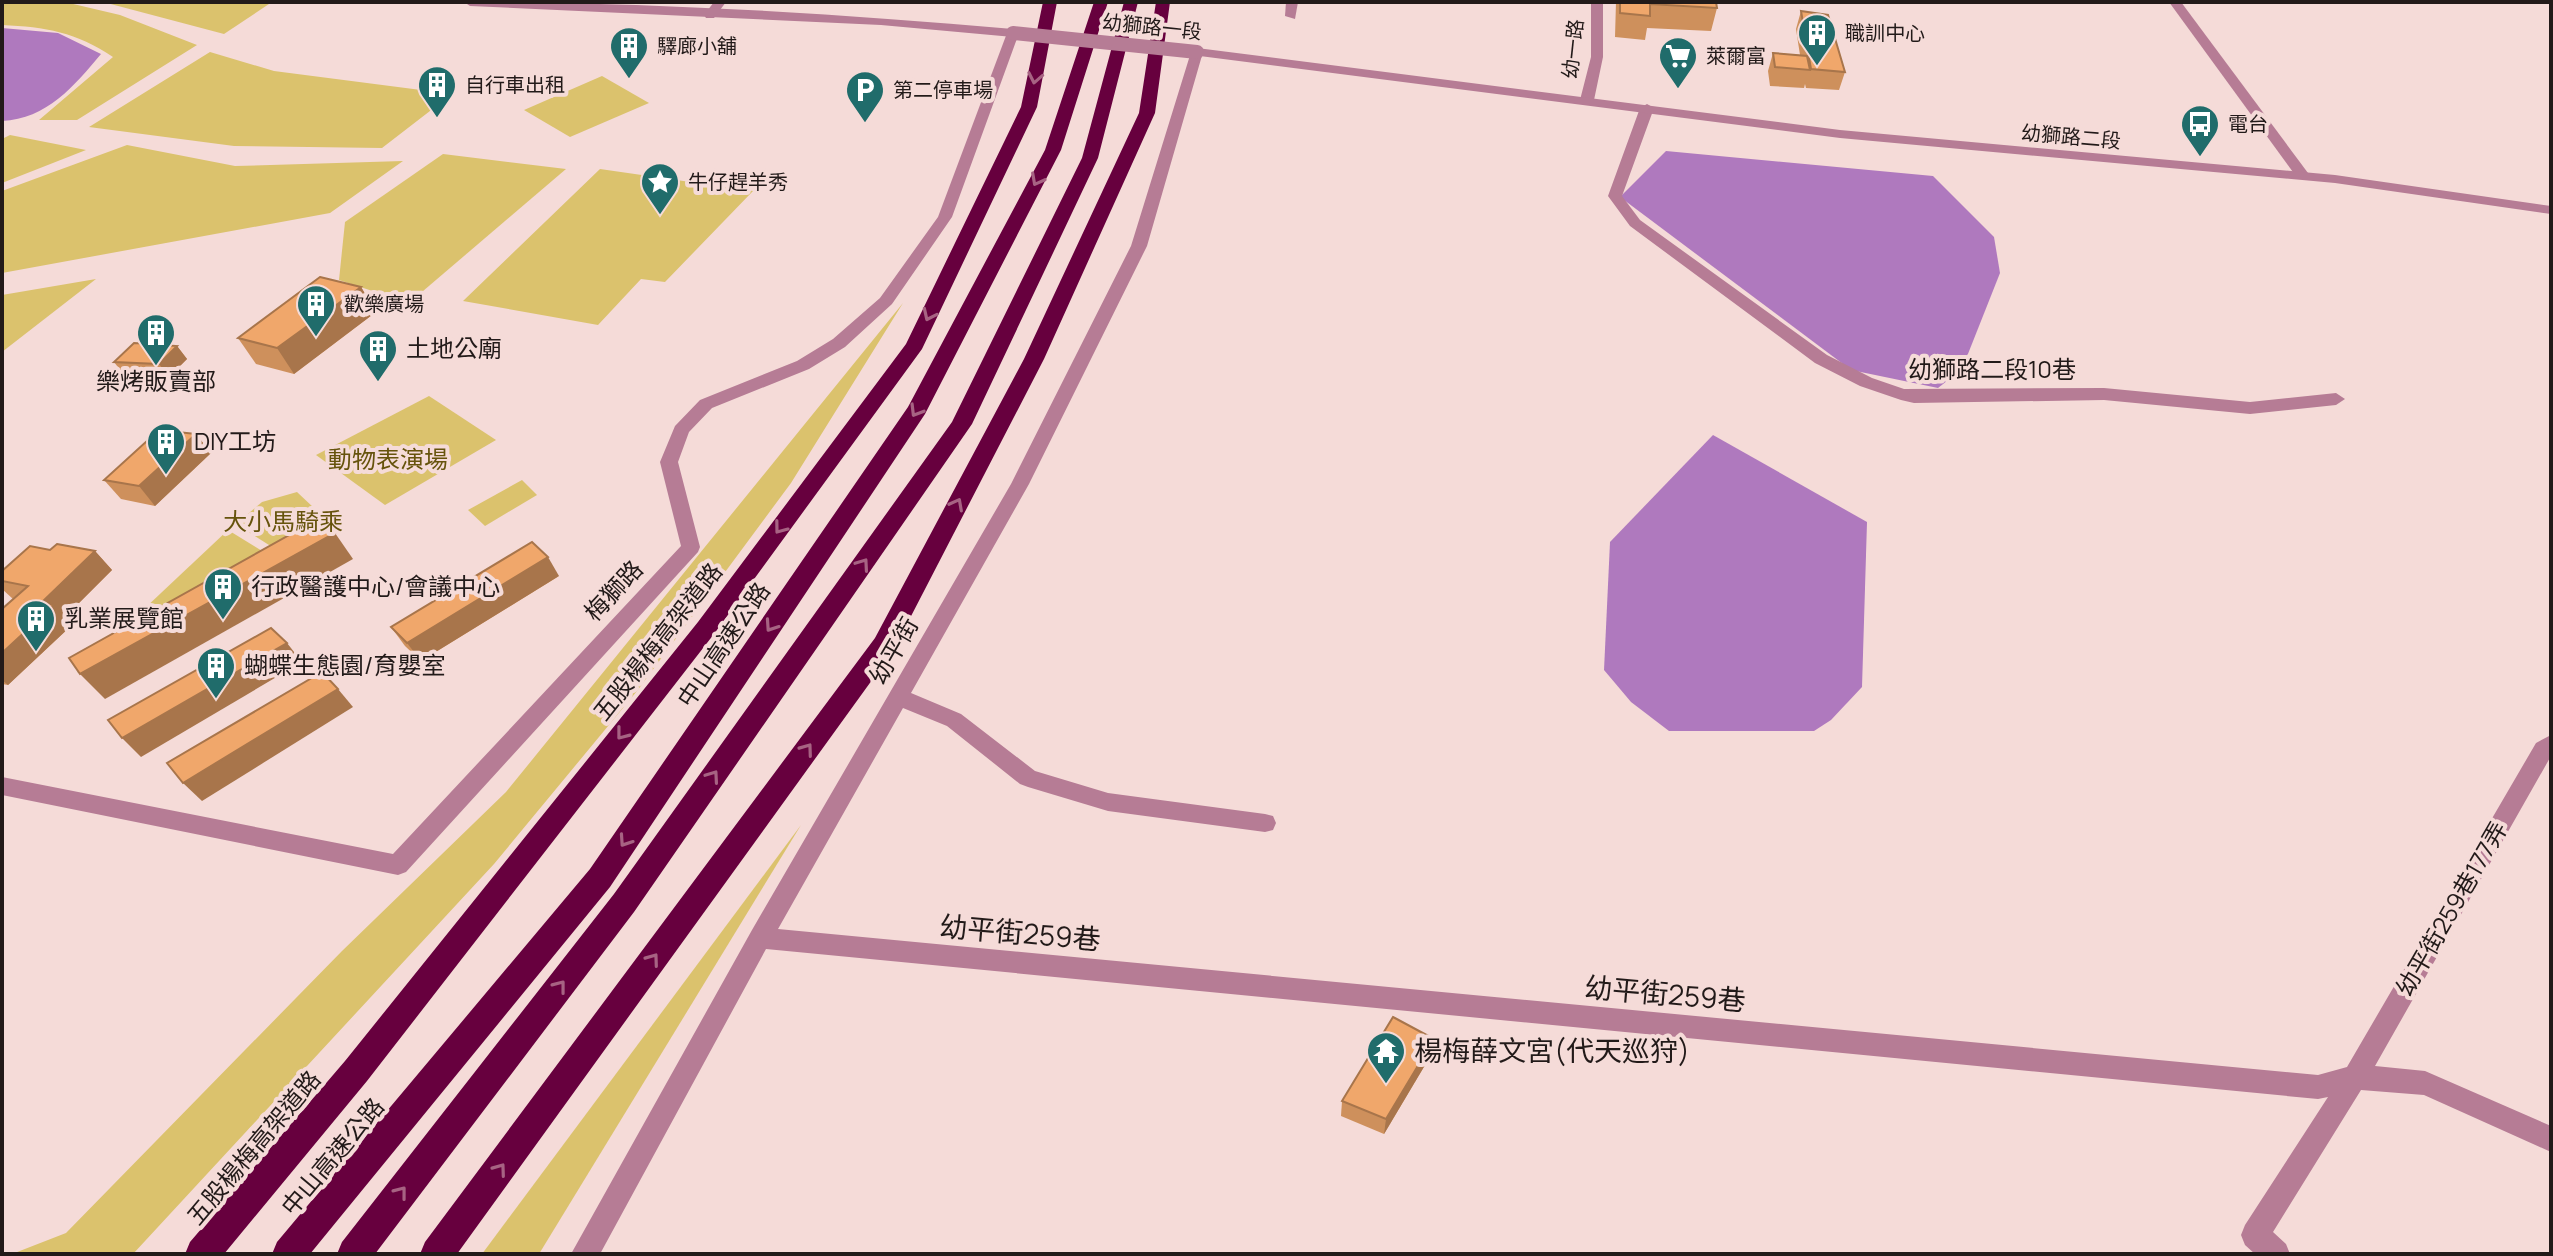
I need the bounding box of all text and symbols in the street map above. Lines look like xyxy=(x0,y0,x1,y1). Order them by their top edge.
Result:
street label: 幼獅路一段 xyxy=(1101,8,1203,45)
building icon: 職訓中心 xyxy=(1796,12,1838,67)
street label: 幼一路 xyxy=(1556,18,1589,80)
place label: 職訓中心 xyxy=(1845,19,1925,46)
building icon: 驛廊小舖 xyxy=(608,25,650,80)
place label: 驛廊小舖 xyxy=(657,32,737,59)
supermarket icon: 萊爾富 xyxy=(1657,35,1699,90)
place label: 萊爾富 xyxy=(1706,42,1766,69)
building icon: 自行車出租 xyxy=(416,64,458,119)
parking icon: 第二停車場 xyxy=(844,69,886,124)
place label: 自行車出租 xyxy=(465,71,565,98)
one-way arrow xyxy=(1027,71,1044,85)
place label: 第二停車場 xyxy=(893,76,993,103)
bus stop icon: 電台 xyxy=(2179,103,2221,158)
place label: 電台 xyxy=(2228,110,2268,137)
street label: 幼獅路二段 xyxy=(2020,119,2122,154)
place icon: 牛仔趕羊秀 xyxy=(639,161,681,216)
place label: 牛仔趕羊秀 xyxy=(688,168,788,195)
one-way arrow xyxy=(1032,172,1047,187)
building icon: 歡樂廣場 xyxy=(295,283,337,338)
place label: 歡樂廣場 xyxy=(344,290,424,317)
one-way arrow xyxy=(924,307,939,322)
building icon: 樂烤販賣部 xyxy=(135,312,177,367)
building icon: 土地公廟 xyxy=(357,328,399,383)
place label: 土地公廟 xyxy=(406,331,502,364)
street label: 幼獅路二段10巷 xyxy=(1908,352,2076,385)
place label: 樂烤販賣部 xyxy=(96,364,216,397)
one-way arrow xyxy=(911,402,926,416)
building icon: DIY工坊 xyxy=(145,421,187,476)
place label: DIY工坊 xyxy=(194,424,276,457)
park label: 動物表演場 xyxy=(328,442,448,475)
one-way arrow xyxy=(948,498,963,513)
park label: 大小馬騎乘 xyxy=(223,504,343,537)
one-way arrow xyxy=(776,519,790,533)
street label: 梅獅路 xyxy=(576,552,650,628)
street label: 五股楊梅高架道路 xyxy=(585,555,729,727)
one-way arrow xyxy=(853,558,868,572)
building icon: 行政醫護中心/會議中心 xyxy=(202,566,244,621)
place label: 行政醫護中心/會議中心 xyxy=(251,569,500,602)
street label: 中山高速公路 xyxy=(669,575,777,713)
building icon: 乳業展覽館 xyxy=(15,598,57,653)
place label: 乳業展覽館 xyxy=(64,601,184,634)
street label: 幼平街 xyxy=(860,611,925,690)
one-way arrow xyxy=(766,617,781,632)
building icon: 蝴蝶生態園/育嬰室 xyxy=(195,645,237,700)
place label: 蝴蝶生態園/育嬰室 xyxy=(244,648,445,681)
one-way arrow xyxy=(617,725,632,739)
one-way arrow xyxy=(797,743,811,758)
one-way arrow xyxy=(703,771,718,785)
street label: 幼平街259巷177弄 xyxy=(2387,815,2514,1002)
one-way arrow xyxy=(620,833,635,847)
street label: 幼平街259巷 xyxy=(938,906,1102,958)
one-way arrow xyxy=(643,953,658,968)
street label: 幼平街259巷 xyxy=(1583,967,1747,1019)
one-way arrow xyxy=(550,981,565,995)
temple icon: 楊梅薛文宮(代天巡狩) xyxy=(1365,1030,1407,1085)
place label: 楊梅薛文宮(代天巡狩) xyxy=(1414,1031,1690,1069)
street label: 五股楊梅高架道路 xyxy=(179,1063,327,1231)
street label: 中山高速公路 xyxy=(273,1090,391,1222)
one-way arrow xyxy=(490,1163,504,1177)
one-way arrow xyxy=(392,1186,406,1201)

